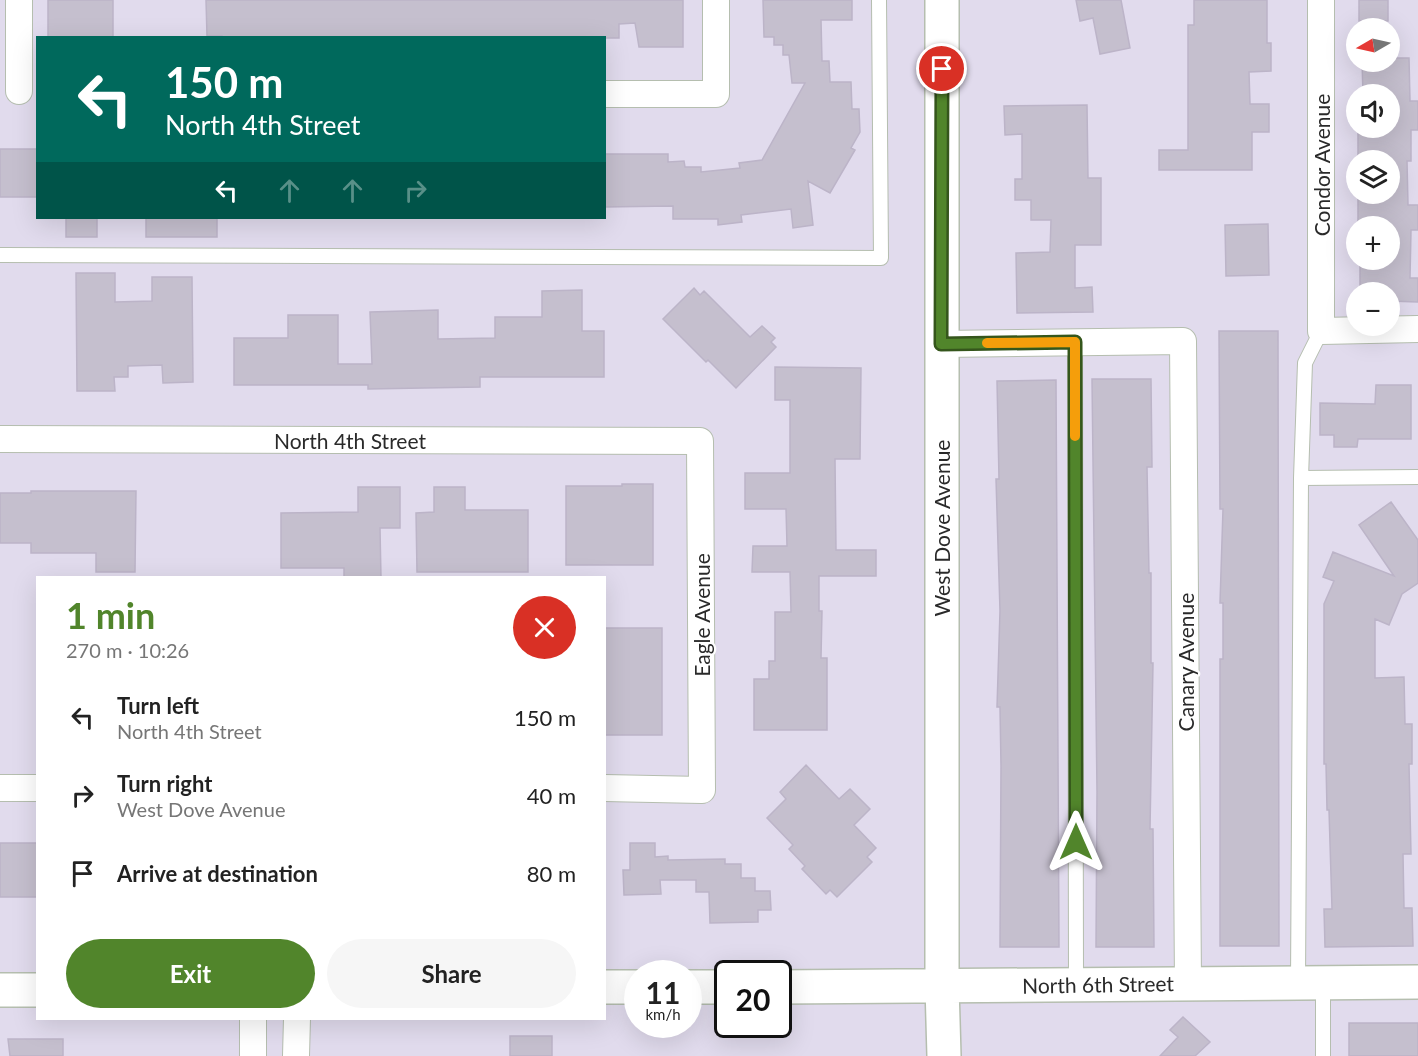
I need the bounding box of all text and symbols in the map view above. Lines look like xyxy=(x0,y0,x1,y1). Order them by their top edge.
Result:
north arrow xyxy=(1346,18,1400,72)
map controls xyxy=(1346,18,1400,336)
pin xyxy=(916,43,967,94)
icon: arrive xyxy=(925,52,958,85)
text: 150 m xyxy=(165,57,283,107)
icon: left xyxy=(66,60,144,138)
button: sound xyxy=(1346,84,1400,138)
street label: Condor Avenue xyxy=(1309,94,1334,236)
text: North 4th Street xyxy=(165,108,360,141)
button: layers xyxy=(1346,150,1400,204)
icon: left xyxy=(210,174,243,207)
icon: ahead xyxy=(273,174,306,207)
icon: ahead xyxy=(336,174,369,207)
icon: right xyxy=(399,174,432,207)
button: + xyxy=(1346,216,1400,270)
button: − xyxy=(1346,282,1400,336)
street label: North 4th Street xyxy=(274,428,426,453)
street label: West Dove Avenue xyxy=(929,440,954,616)
street label: Eagle Avenue xyxy=(689,553,714,677)
text: 1 min xyxy=(66,593,155,637)
street label: Canary Avenue xyxy=(1173,593,1198,731)
button: close xyxy=(513,596,576,659)
text: 270 m · 10:26 xyxy=(66,638,189,662)
text: Turn left xyxy=(117,692,199,719)
icon: left xyxy=(66,701,99,734)
text: 150 m xyxy=(514,704,576,731)
text: North 4th Street xyxy=(117,719,262,743)
text: Turn right xyxy=(117,770,212,797)
icon: right xyxy=(66,779,99,812)
text: 40 m xyxy=(527,782,576,809)
text: West Dove Avenue xyxy=(117,797,285,821)
position arrow xyxy=(1044,810,1108,874)
icon: arrive xyxy=(66,857,99,890)
text: Arrive at destination xyxy=(117,860,318,887)
text: 80 m xyxy=(527,860,576,887)
button: Exit xyxy=(66,939,315,1008)
button: Share xyxy=(327,939,576,1008)
speed limit sign: 20 xyxy=(714,960,792,1038)
street label: North 6th Street xyxy=(1022,970,1175,998)
text: 11 xyxy=(646,974,680,1010)
text: km/h xyxy=(645,1005,681,1023)

